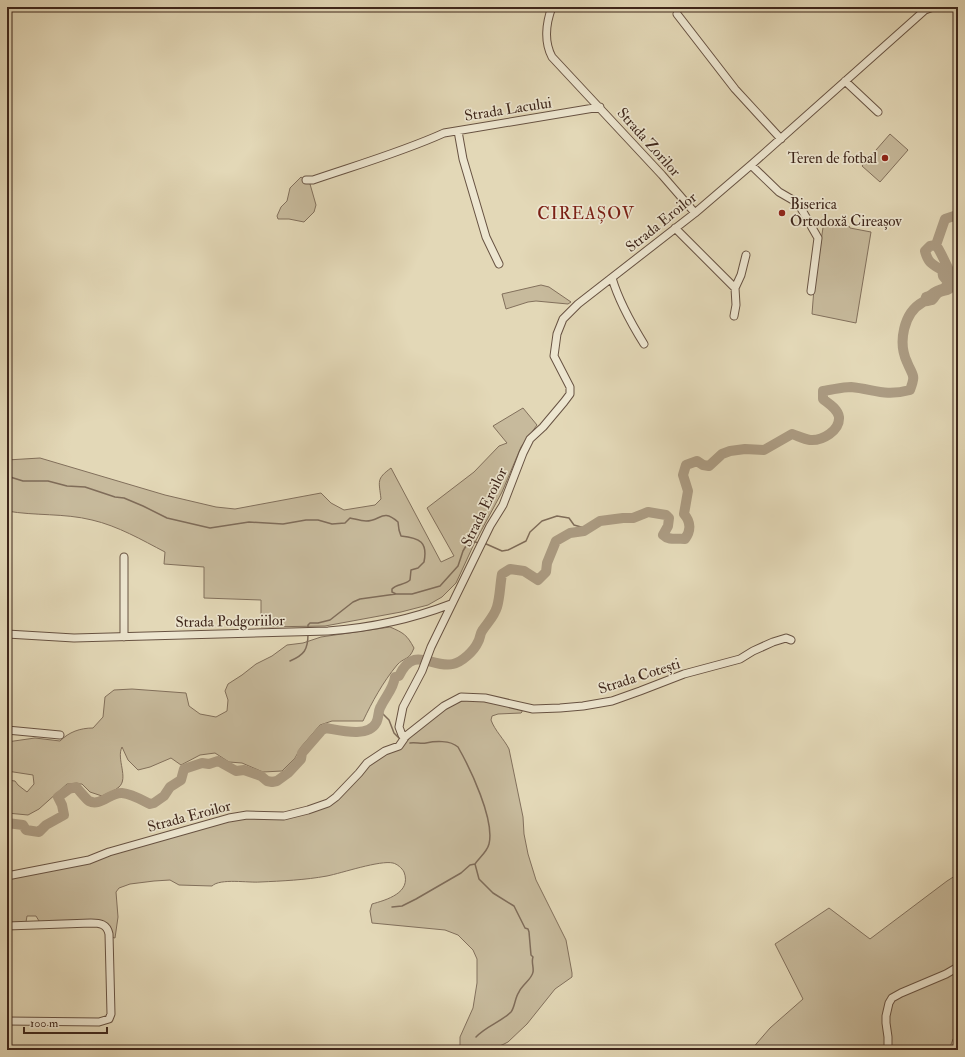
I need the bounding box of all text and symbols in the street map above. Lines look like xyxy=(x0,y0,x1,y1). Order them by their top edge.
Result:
street label: Strada Lacului xyxy=(463,93,553,126)
street label: Strada Zorilor xyxy=(613,104,685,181)
place label: Teren de fotbal xyxy=(788,149,877,168)
marker: Teren de fotbal xyxy=(880,153,890,163)
street label: Strada Eroilor xyxy=(622,188,701,257)
place label: Biserica Ortodoxă Cireașov xyxy=(790,195,902,231)
district label: CIREAȘOV xyxy=(537,203,635,224)
marker: Biserica Ortodoxă Cireașov xyxy=(777,208,787,218)
street label: Strada Eroilor xyxy=(457,464,512,550)
street label: Strada Podgoriilor xyxy=(175,611,285,632)
street label: Strada Cotești xyxy=(596,654,683,699)
street label: Strada Eroilor xyxy=(145,796,233,837)
scale bar xyxy=(24,1009,107,1035)
text: 100 m xyxy=(30,1016,59,1031)

